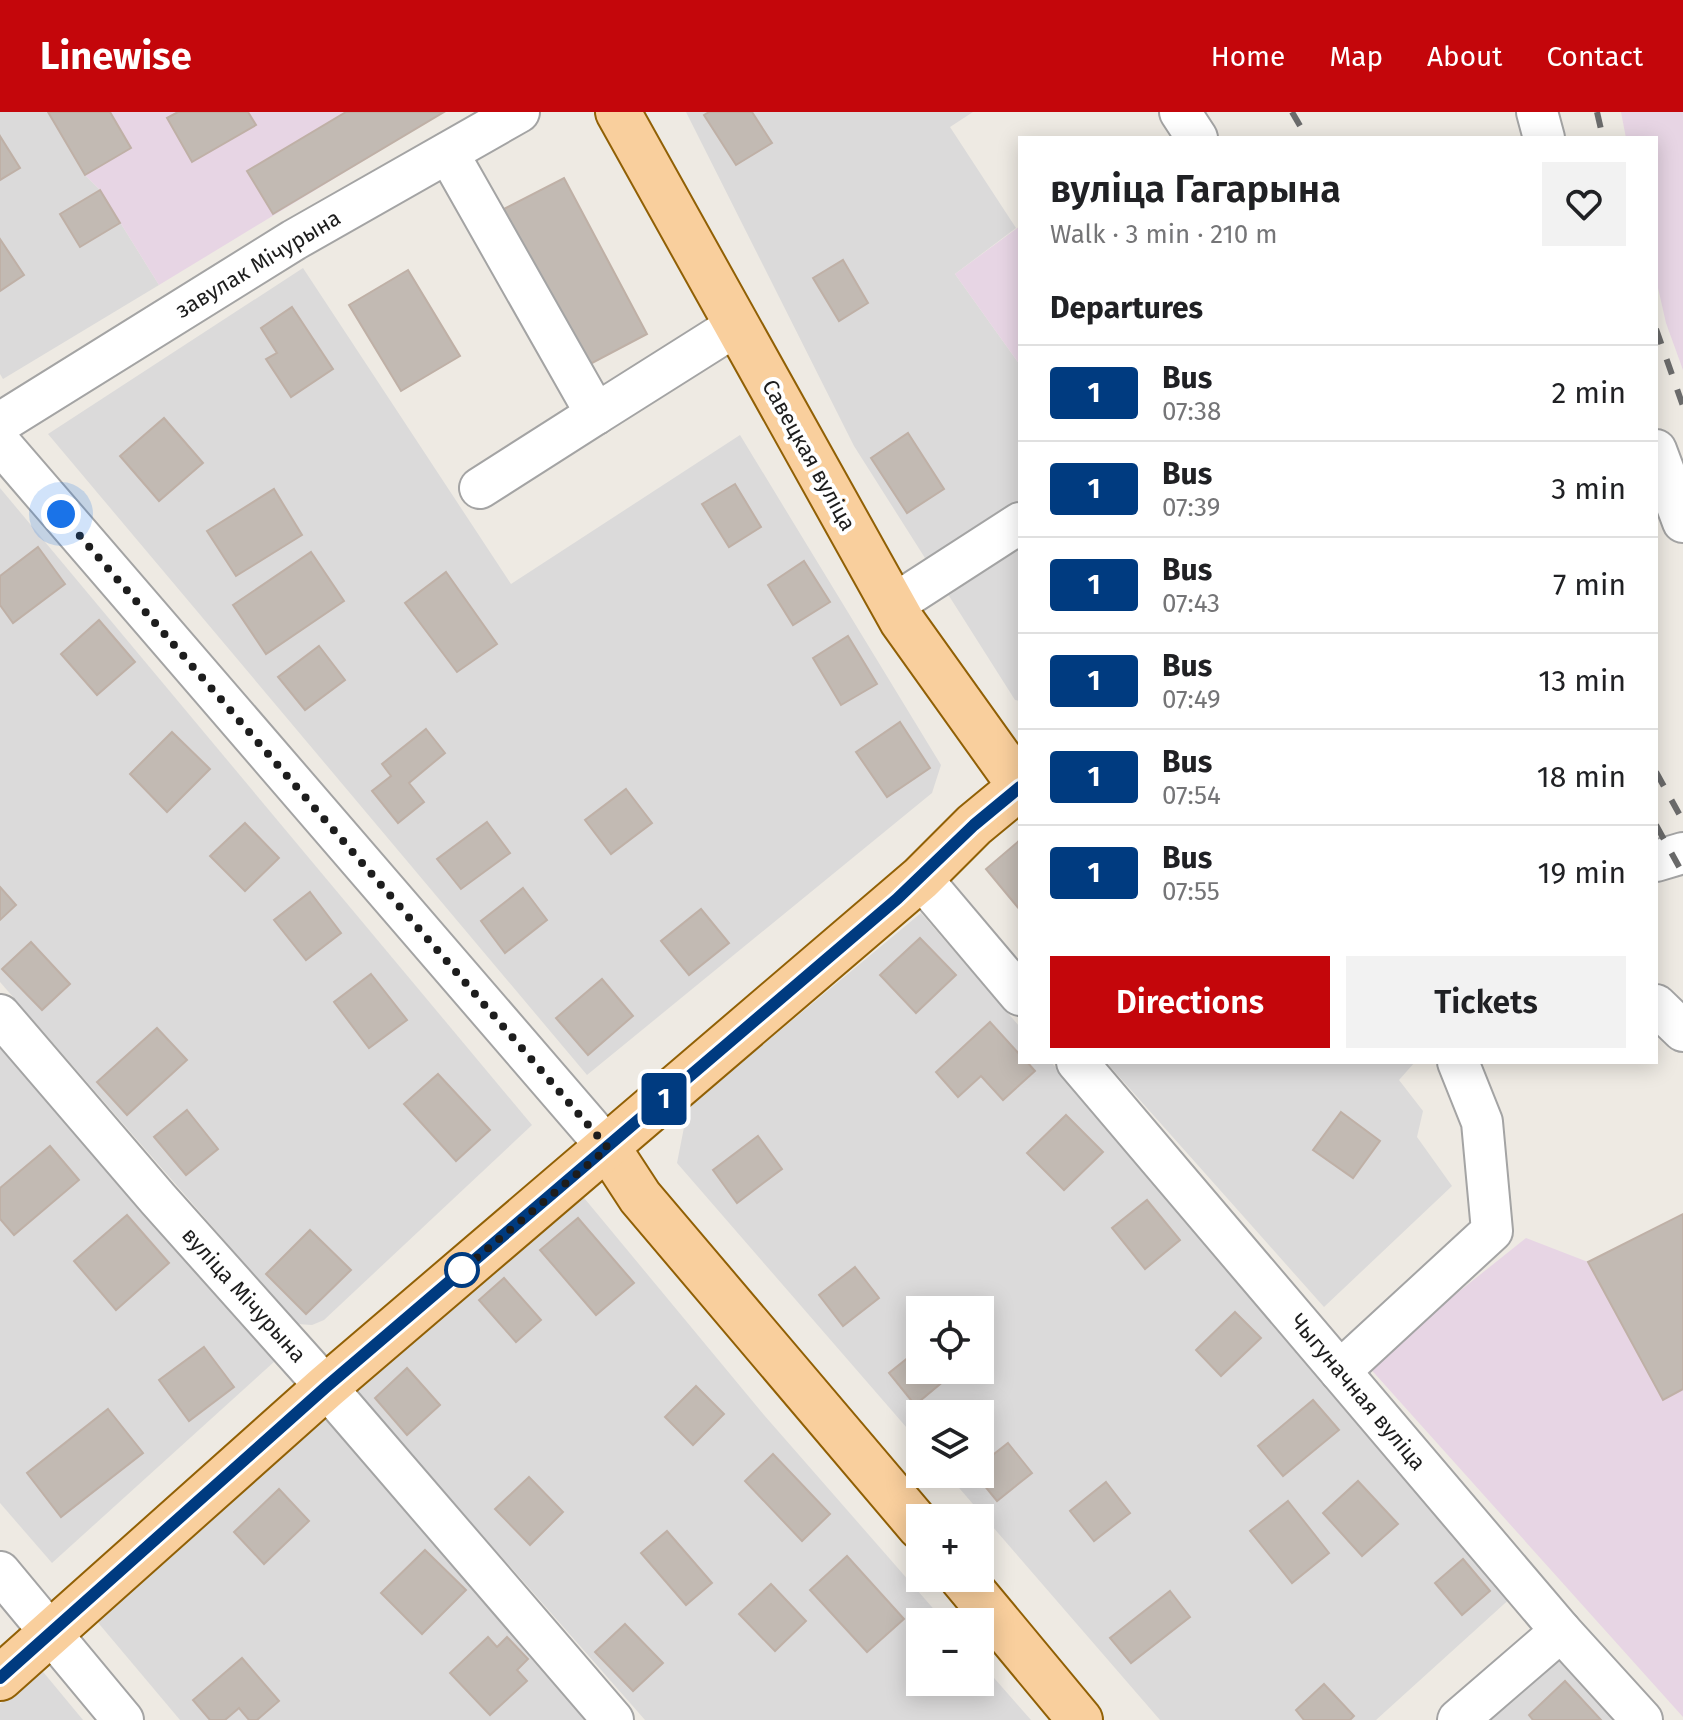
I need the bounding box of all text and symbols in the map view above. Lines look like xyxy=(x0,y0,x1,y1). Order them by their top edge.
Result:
text: Linewise xyxy=(40,33,192,79)
text: Home xyxy=(1211,40,1285,73)
text: Map xyxy=(1329,40,1383,73)
text: About xyxy=(1427,40,1502,73)
text: Contact xyxy=(1546,40,1643,73)
button: heart xyxy=(1542,162,1626,246)
text: вуліца Гагарына xyxy=(1050,166,1341,212)
street label: завулак Мічурына xyxy=(171,204,345,324)
text: Walk · 3 min · 210 m xyxy=(1050,219,1277,250)
text: Departures xyxy=(1050,290,1203,326)
text: Bus xyxy=(1162,360,1212,396)
street label: Савецкая вуліца xyxy=(756,375,862,535)
text: 2 min xyxy=(1551,375,1626,411)
text: 1 xyxy=(1088,376,1101,409)
text: 07:38 xyxy=(1162,396,1221,427)
text: Bus xyxy=(1162,456,1212,492)
text: 3 min xyxy=(1551,471,1626,507)
text: 1 xyxy=(1088,472,1101,505)
text: 07:39 xyxy=(1162,492,1220,523)
your location xyxy=(41,494,81,534)
text: Bus xyxy=(1162,552,1212,588)
text: 7 min xyxy=(1553,567,1626,603)
text: 1 xyxy=(1088,568,1101,601)
text: 07:43 xyxy=(1162,588,1220,619)
text: Bus xyxy=(1162,648,1212,684)
text: 13 min xyxy=(1538,663,1626,699)
text: 1 xyxy=(1088,664,1101,697)
text: 07:49 xyxy=(1162,684,1221,715)
text: Bus xyxy=(1162,744,1212,780)
text: 18 min xyxy=(1537,759,1626,795)
text: 1 xyxy=(1088,760,1101,793)
text: 07:54 xyxy=(1162,780,1221,811)
text: Bus xyxy=(1162,840,1212,876)
text: 19 min xyxy=(1538,855,1626,891)
text: 1 xyxy=(1088,856,1101,889)
text: 07:55 xyxy=(1162,876,1220,907)
button: Directions xyxy=(1050,956,1330,1048)
button: Tickets xyxy=(1346,956,1626,1048)
line badge: 1 xyxy=(638,1073,690,1125)
text: 1 xyxy=(658,1082,671,1115)
street label: вуліца Мічурына xyxy=(176,1222,312,1368)
unlabelled marker xyxy=(445,1253,479,1287)
map controls xyxy=(906,1296,994,1696)
button: locate xyxy=(906,1296,994,1384)
street label: Чыгуначная вуліца xyxy=(1285,1308,1431,1476)
button: layers xyxy=(906,1400,994,1488)
button: + xyxy=(906,1504,994,1592)
button: − xyxy=(906,1608,994,1696)

